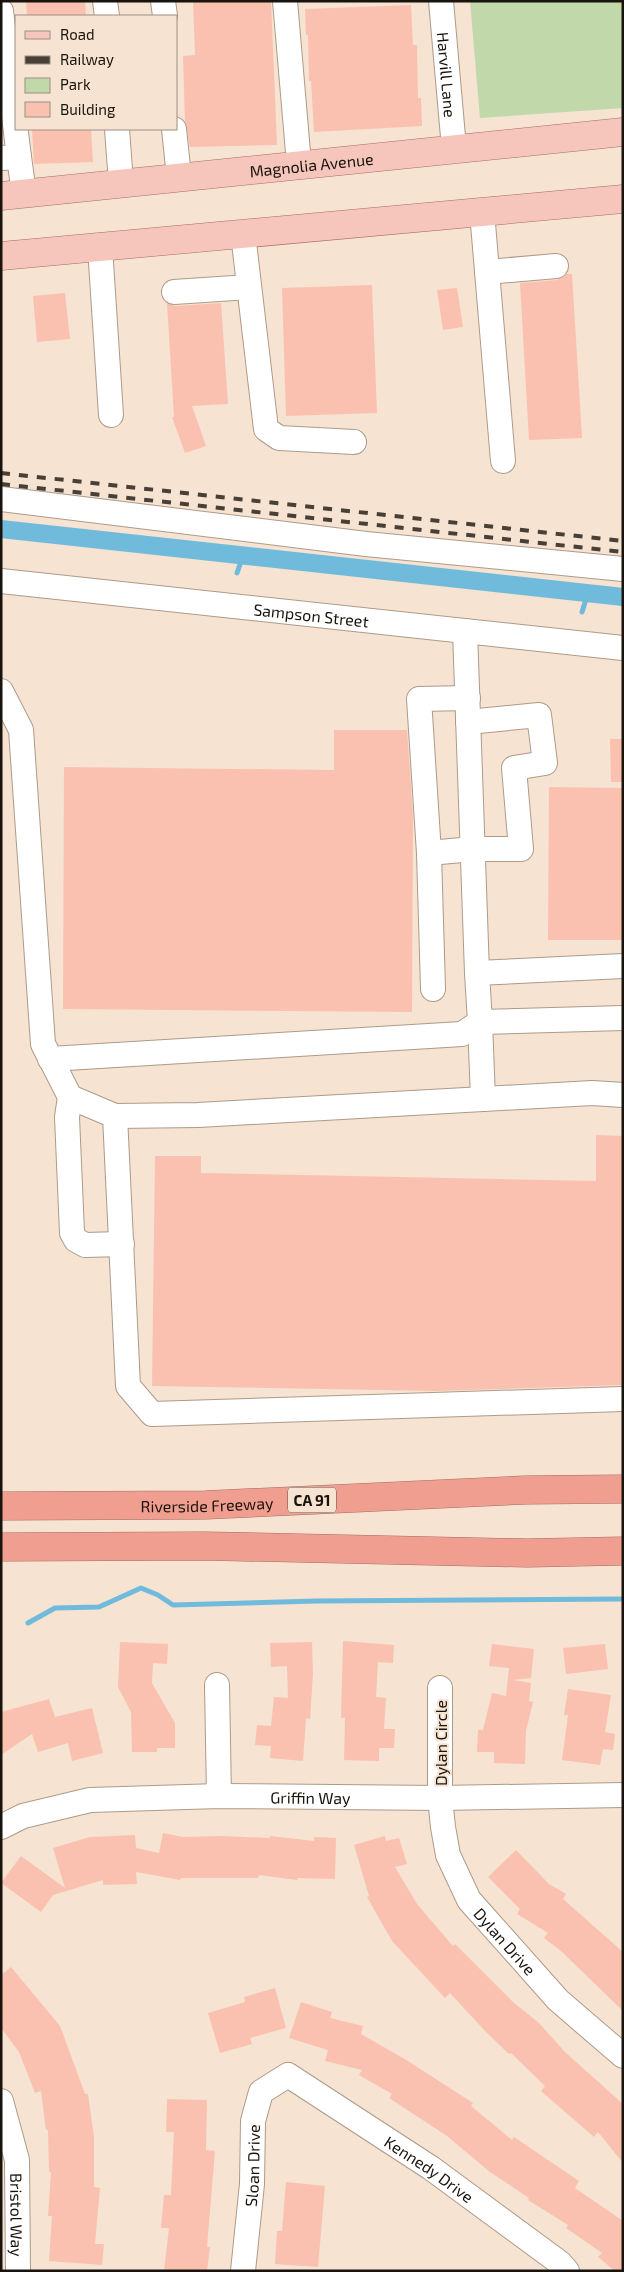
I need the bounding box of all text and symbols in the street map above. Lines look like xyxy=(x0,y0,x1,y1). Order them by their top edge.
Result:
legend xyxy=(15,15,178,130)
text: Road xyxy=(60,25,95,43)
street label: Harvill Lane xyxy=(434,31,461,118)
text: Railway xyxy=(60,50,114,68)
text: Park xyxy=(60,75,91,93)
text: Building xyxy=(60,100,116,118)
street label: Magnolia Avenue xyxy=(248,148,374,180)
street label: Sampson Street xyxy=(253,599,370,630)
road number: CA 91 xyxy=(288,1488,336,1512)
street label: Riverside Freeway xyxy=(141,1492,274,1515)
street label: Dylan Circle xyxy=(431,1700,450,1786)
street label: Griffin Way xyxy=(270,1787,351,1807)
street label: Dylan Drive xyxy=(471,1903,540,1978)
street label: Sloan Drive xyxy=(240,2124,262,2208)
street label: Kennedy Drive xyxy=(381,2131,478,2206)
street label: Bristol Way xyxy=(8,2173,27,2257)

